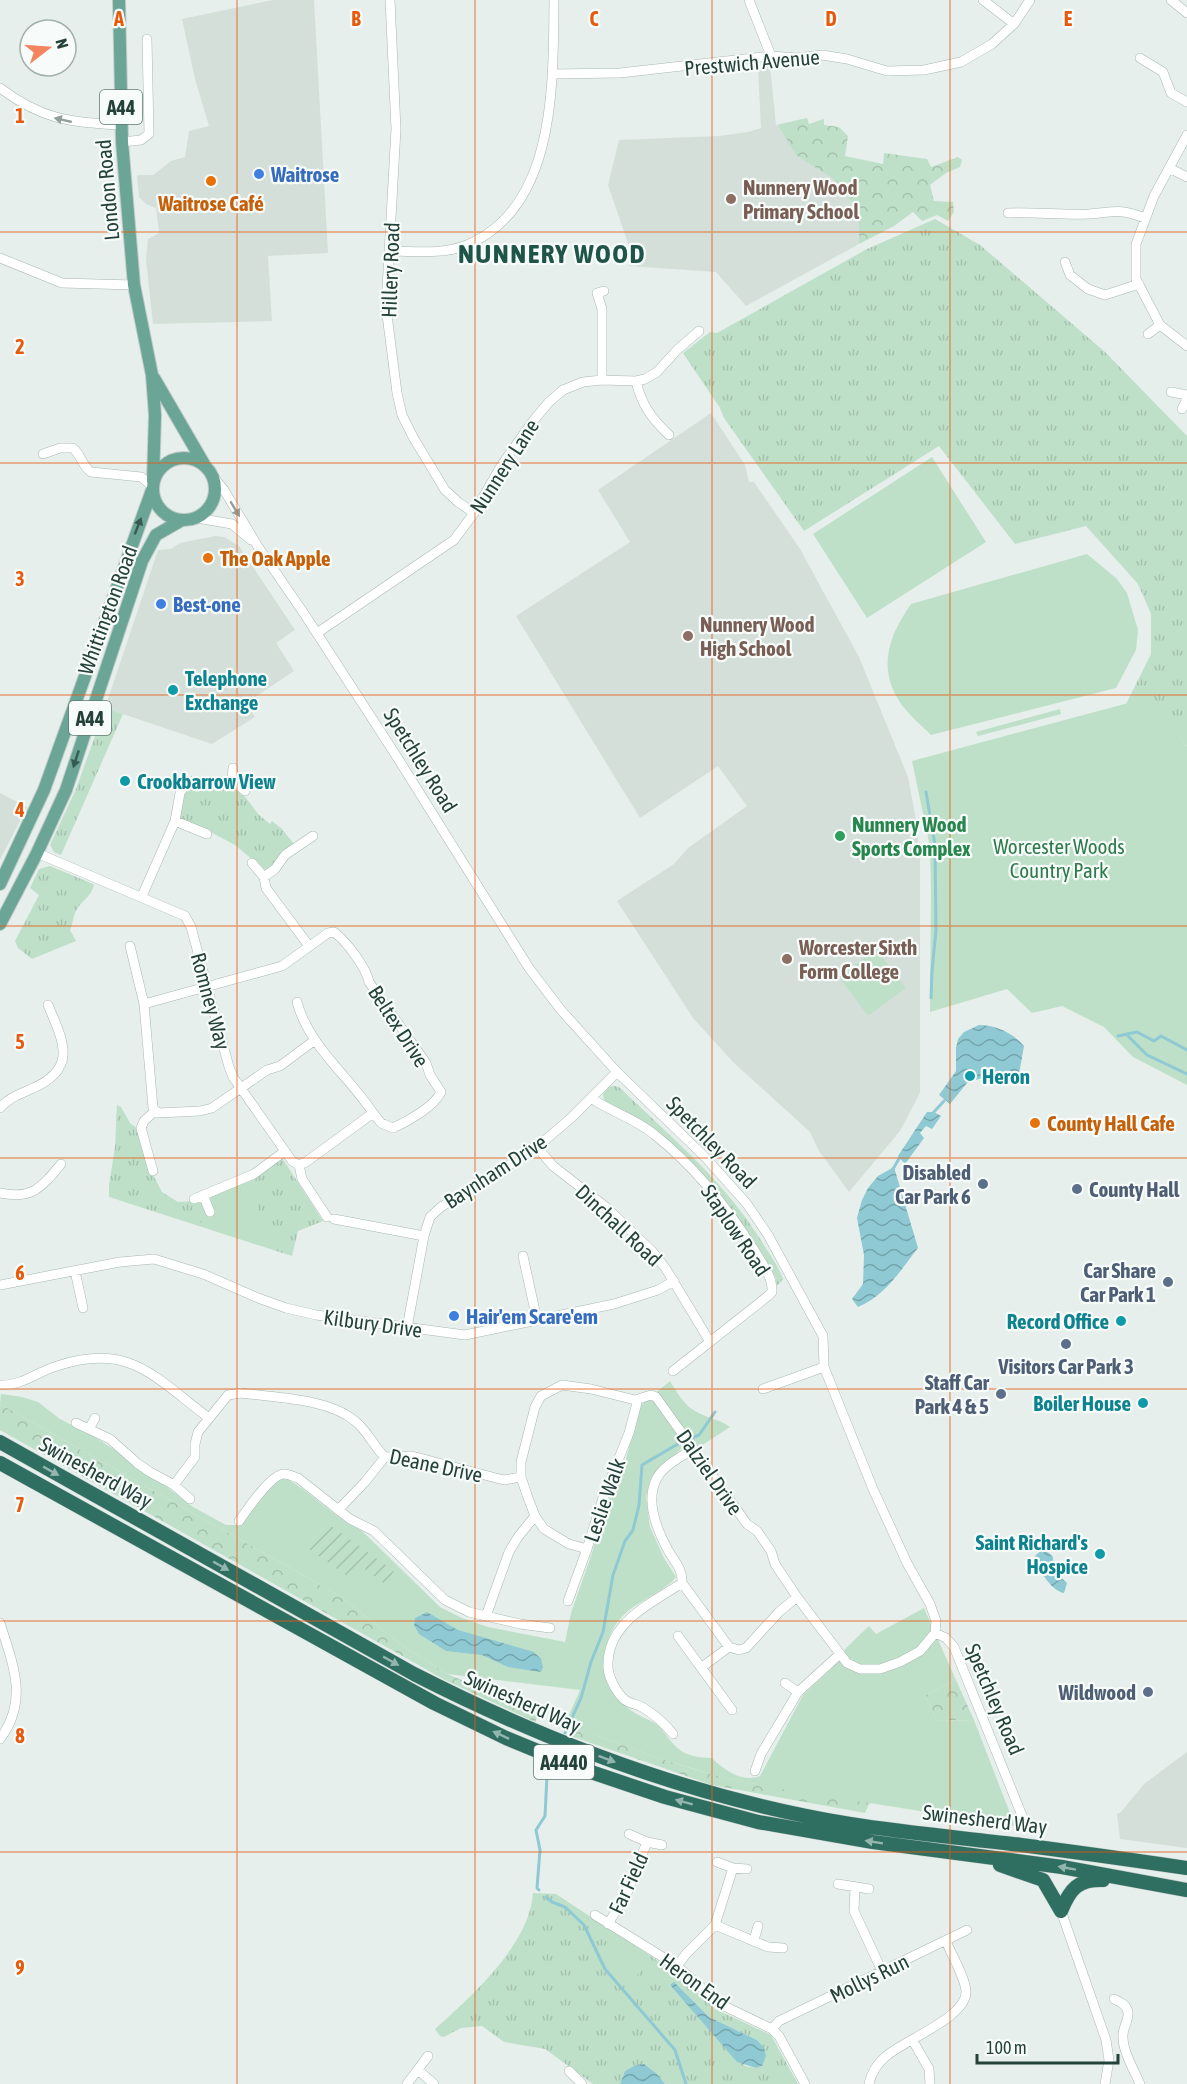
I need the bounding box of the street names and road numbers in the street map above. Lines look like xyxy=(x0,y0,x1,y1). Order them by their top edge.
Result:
street label: Prestwich Avenue xyxy=(683,44,821,80)
road number: A44 xyxy=(100,90,142,124)
street label: London Road xyxy=(91,139,123,241)
street label: Hillery Road xyxy=(376,222,404,318)
street label: Nunnery Lane xyxy=(465,414,543,518)
street label: Whittington Road xyxy=(73,542,141,678)
road number: A44 xyxy=(69,701,111,735)
street label: Spetchley Road xyxy=(379,703,463,817)
street label: Romney Way xyxy=(187,950,236,1053)
street label: Beltex Drive xyxy=(364,981,434,1071)
street label: Spetchley Road xyxy=(662,1091,762,1193)
street label: Baynham Drive xyxy=(439,1129,551,1213)
street label: Dinchall Road xyxy=(571,1179,667,1271)
street label: Staplow Road xyxy=(697,1180,775,1280)
street label: Kilbury Drive xyxy=(322,1304,424,1342)
street label: Dalziel Drive xyxy=(672,1425,748,1519)
street label: Swinesherd Way xyxy=(36,1431,157,1513)
street label: Deane Drive xyxy=(387,1443,485,1487)
street label: Leslie Walk xyxy=(578,1455,630,1545)
street label: Spetchley Road xyxy=(961,1640,1029,1758)
street label: Swinesherd Way xyxy=(461,1665,585,1737)
road number: A4440 xyxy=(534,1745,594,1779)
street label: Swinesherd Way xyxy=(922,1799,1049,1839)
street label: Far Field xyxy=(603,1848,653,1918)
street label: Heron End xyxy=(656,1948,734,2014)
street label: Mollys Run xyxy=(826,1949,912,2007)

